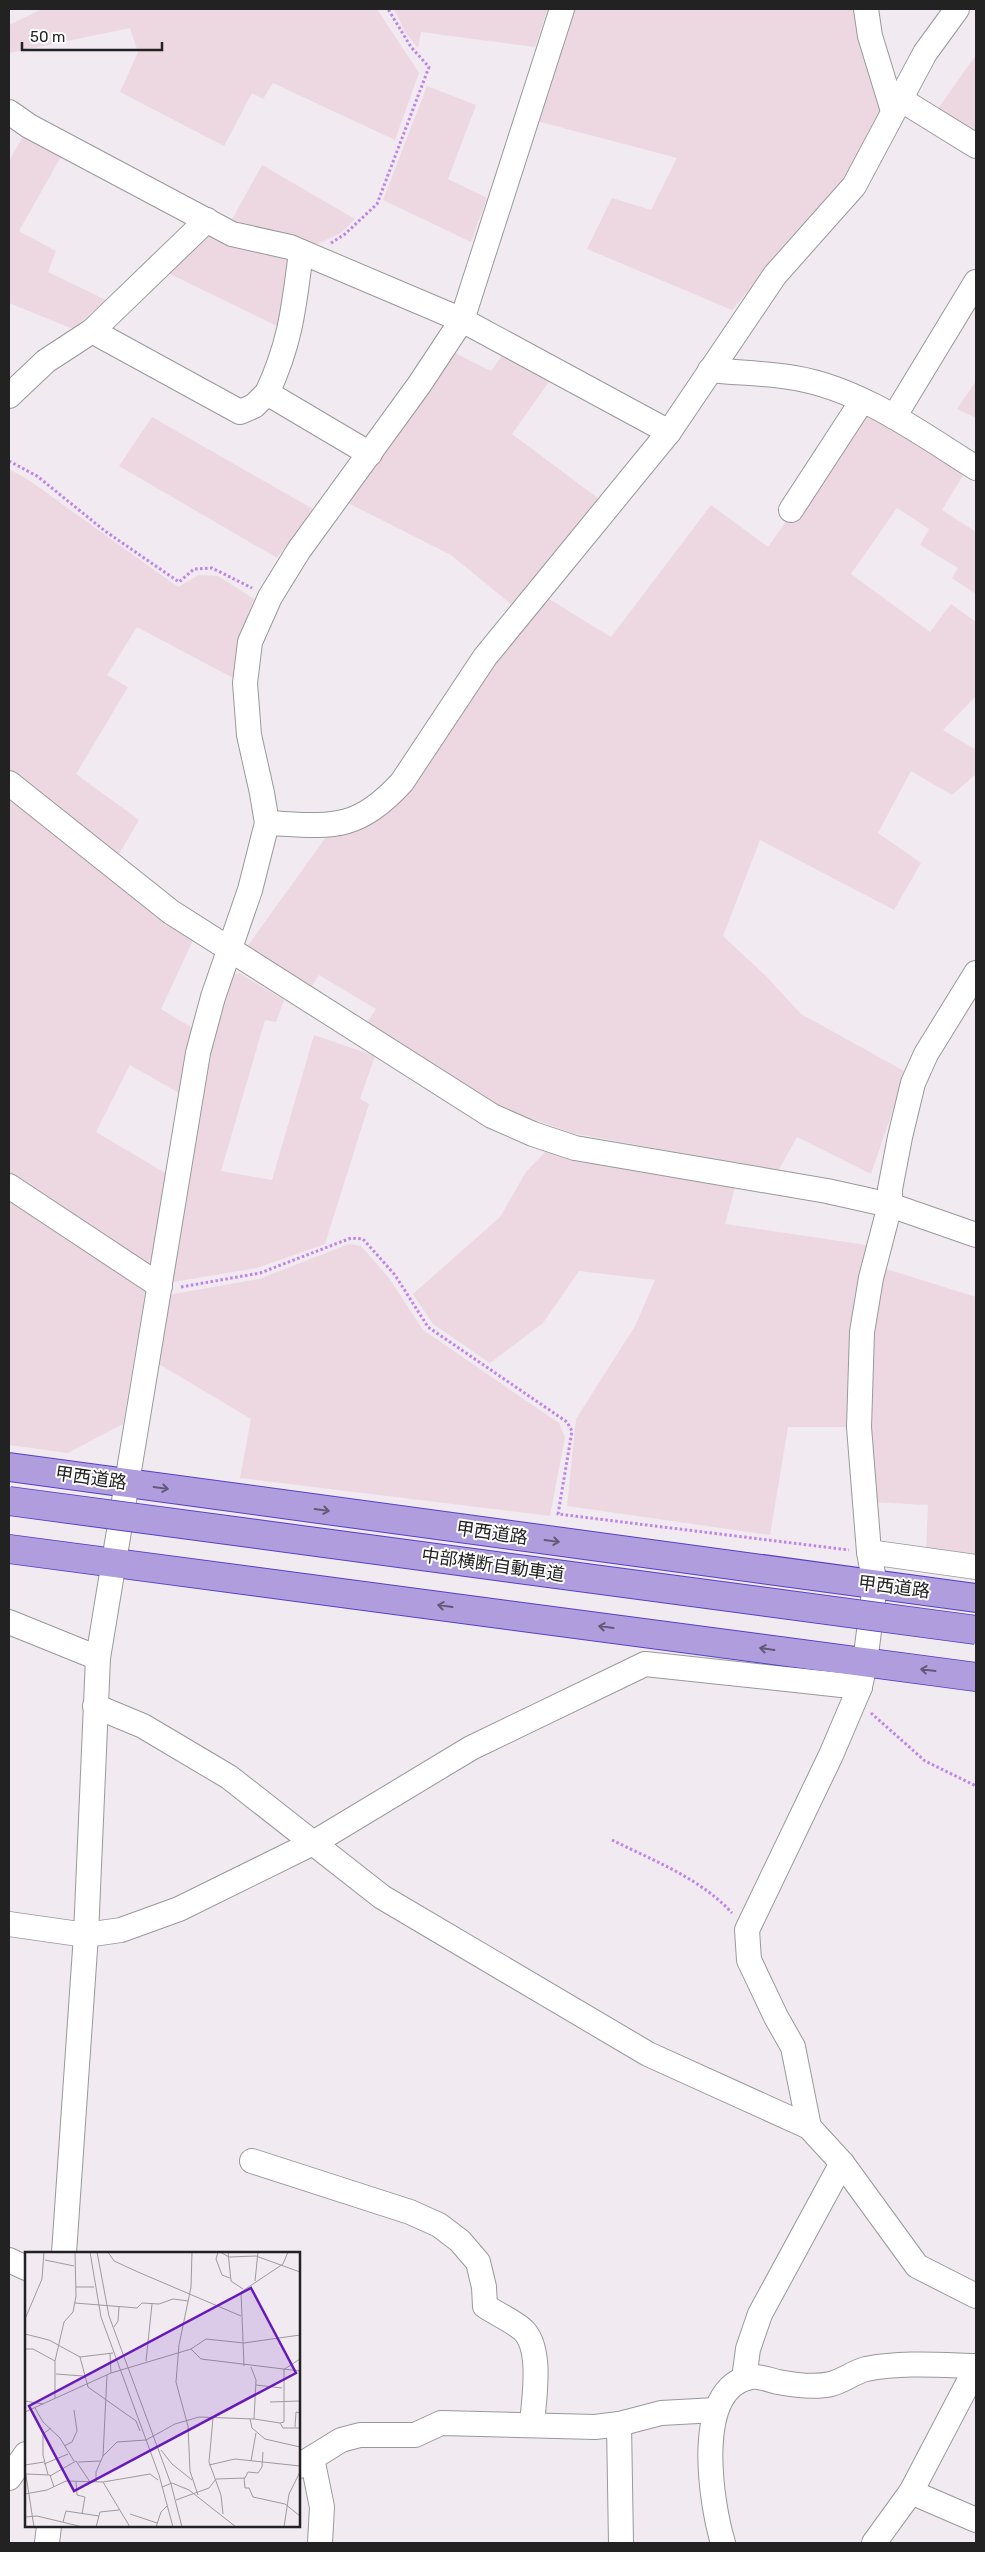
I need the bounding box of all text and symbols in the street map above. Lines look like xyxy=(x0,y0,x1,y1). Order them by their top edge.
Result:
scale bar xyxy=(22,20,162,52)
text: 50 m xyxy=(30,28,65,46)
street label: 甲西道路 xyxy=(54,1462,128,1494)
one-way arrow xyxy=(153,1483,169,1493)
one-way arrow xyxy=(314,1505,330,1515)
street label: 甲西道路 xyxy=(455,1517,529,1549)
one-way arrow xyxy=(544,1536,560,1546)
street label: 中部横断自動車道 xyxy=(420,1544,566,1586)
street label: 甲西道路 xyxy=(857,1572,931,1602)
one-way arrow xyxy=(437,1601,453,1611)
one-way arrow xyxy=(598,1622,614,1632)
one-way arrow xyxy=(759,1644,775,1654)
one-way arrow xyxy=(920,1665,936,1675)
inset map xyxy=(25,2252,300,2527)

